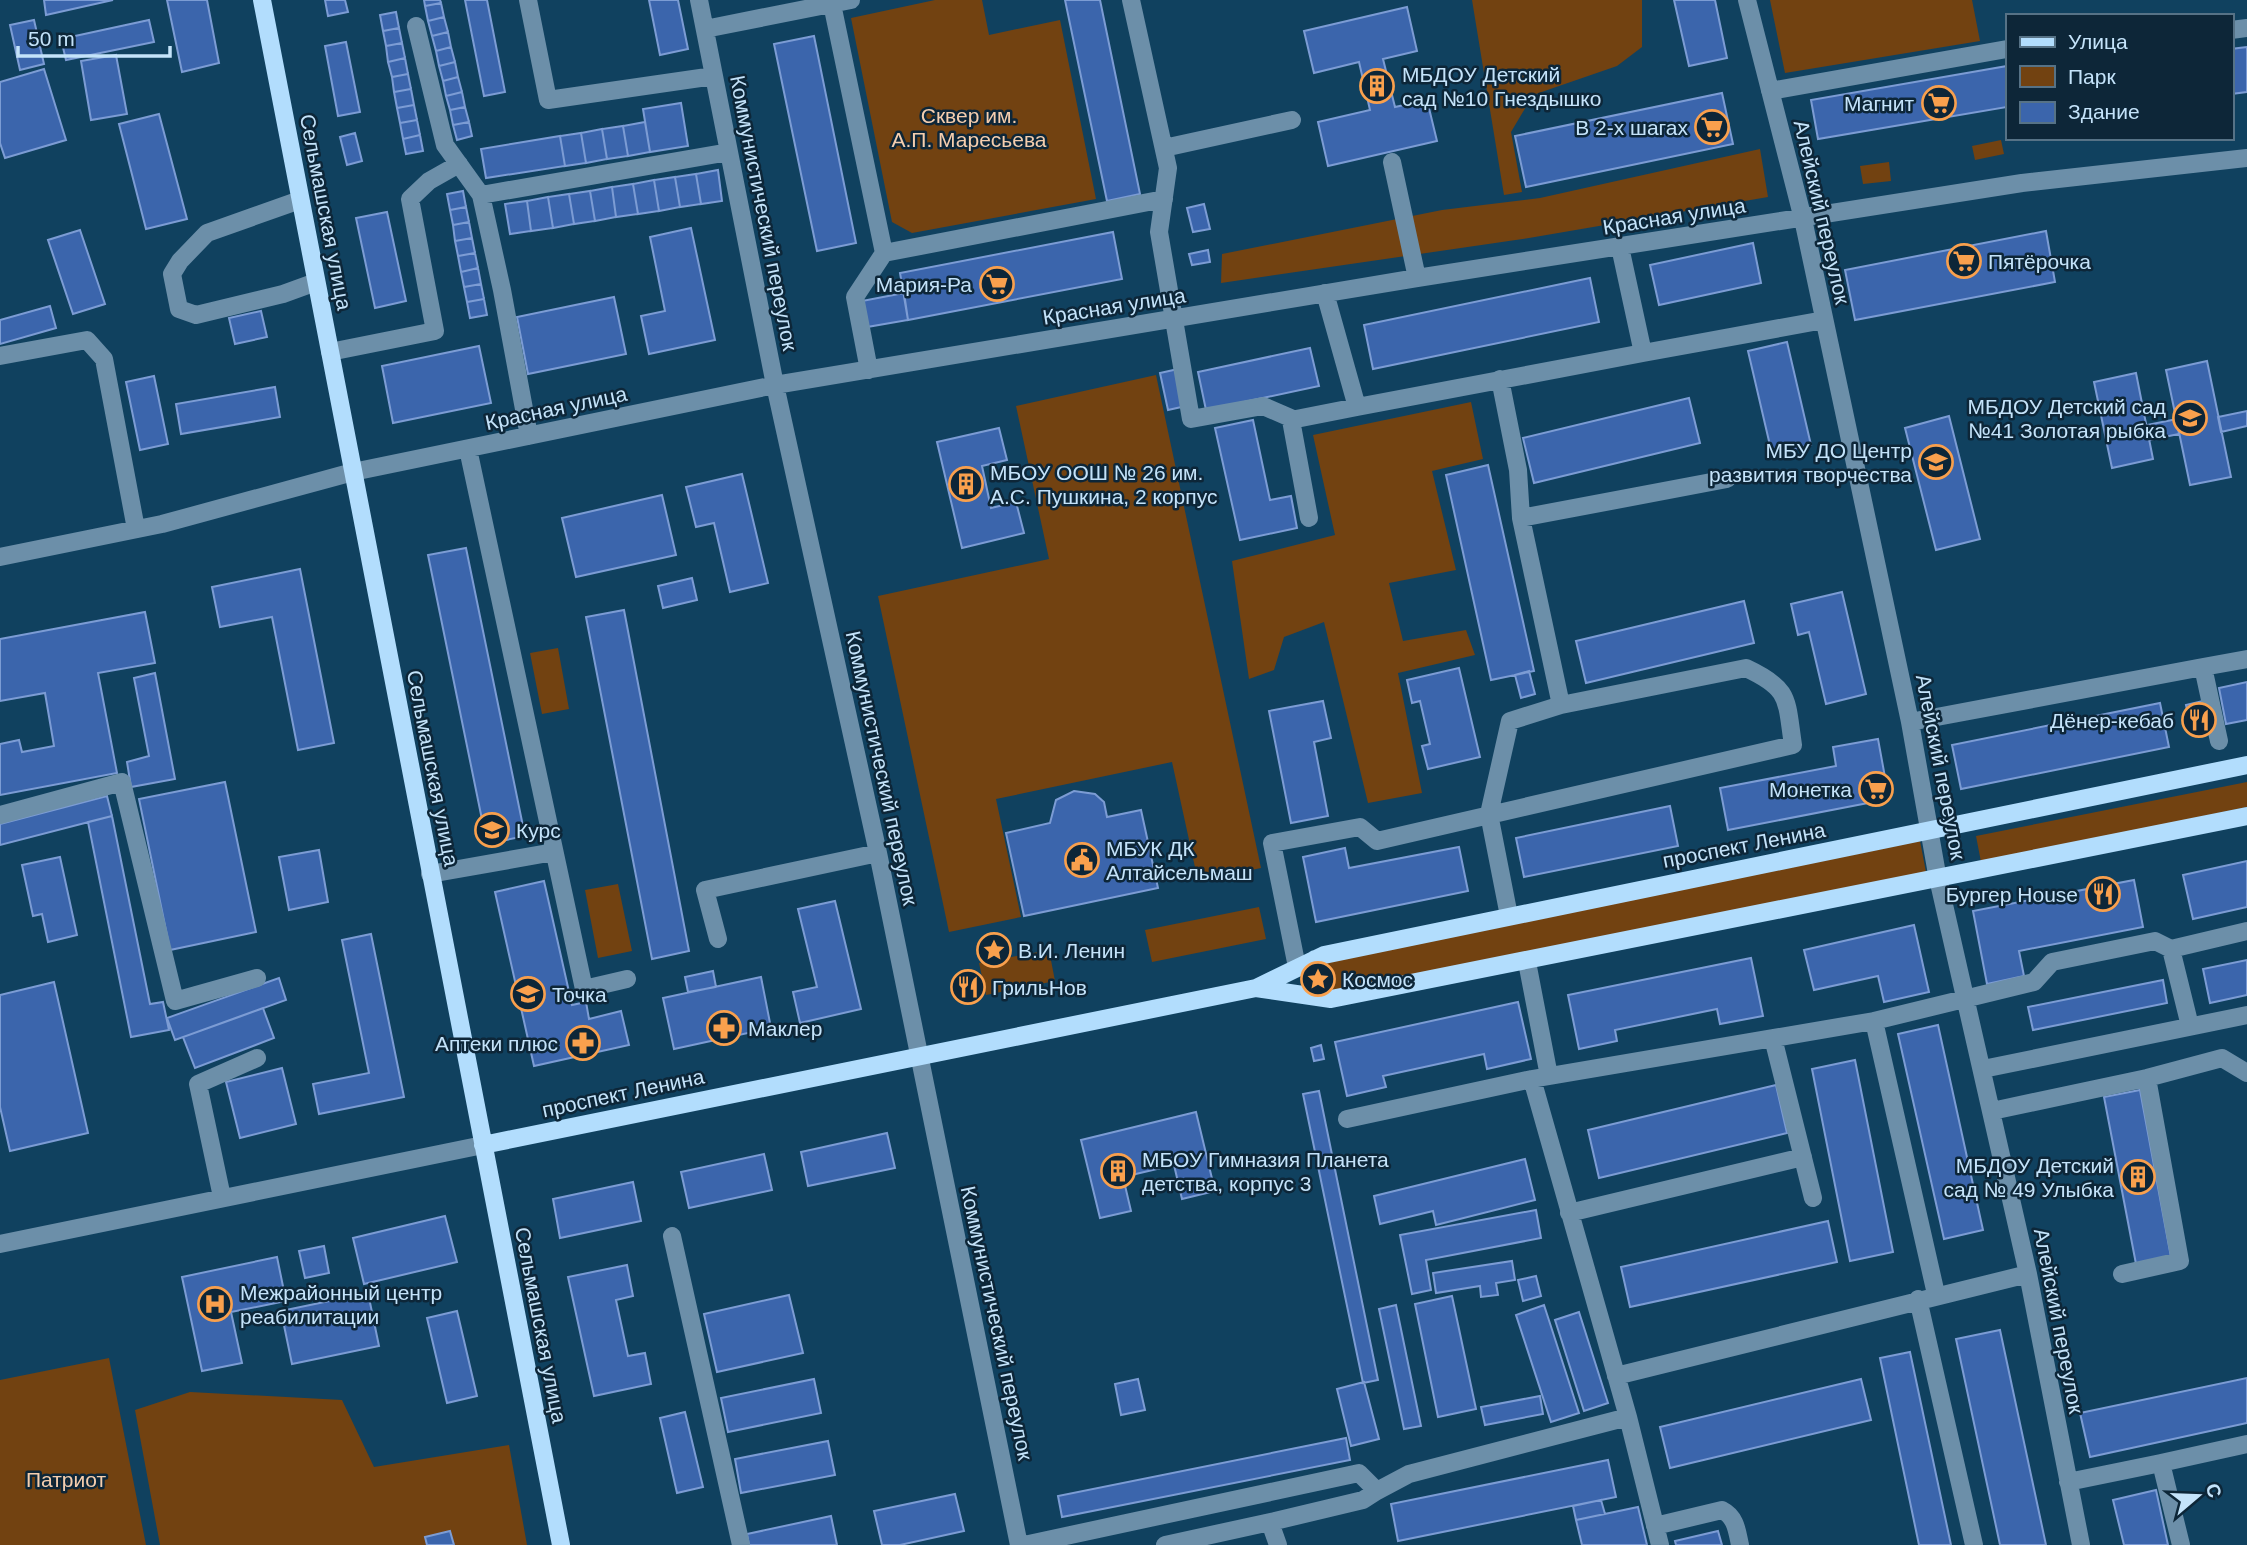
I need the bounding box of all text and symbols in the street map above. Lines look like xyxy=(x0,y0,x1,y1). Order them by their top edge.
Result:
scale bar xyxy=(18,14,170,58)
legend xyxy=(2006,14,2233,140)
text: 50 m xyxy=(28,27,75,50)
text: Улица xyxy=(2068,30,2128,53)
place label: МБДОУ Детский сад №10 Гнездышко xyxy=(1402,63,1601,110)
text: Парк xyxy=(2068,65,2116,88)
building icon: МБДОУ Детский сад №10 Гнездышко xyxy=(1358,67,1396,105)
street label: Коммунистический переулок xyxy=(726,73,802,353)
supermarket icon: Магнит xyxy=(1920,84,1958,122)
place label: Магнит xyxy=(1844,92,1914,115)
text: Здание xyxy=(2068,100,2140,123)
park label: Сквер им. А.П. Маресьева xyxy=(891,104,1047,151)
supermarket icon: В 2-х шагах xyxy=(1693,108,1731,146)
street label: Сельмашская улица xyxy=(296,112,356,312)
place label: В 2-х шагах xyxy=(1575,116,1688,139)
street label: Алейский переулок xyxy=(1790,118,1855,307)
street label: Красная улица xyxy=(1601,193,1747,239)
supermarket icon: Пятёрочка xyxy=(1945,242,1983,280)
place label: Пятёрочка xyxy=(1988,250,2091,273)
supermarket icon: Мария-Ра xyxy=(978,265,1016,303)
place label: Мария-Ра xyxy=(876,273,972,296)
street label: Красная улица xyxy=(1041,283,1187,329)
street label: Красная улица xyxy=(483,382,629,434)
place label: МБДОУ Детский сад №41 Золотая рыбка xyxy=(1967,395,2166,442)
school or university icon: МБДОУ Детский сад №41 Золотая рыбка xyxy=(2171,399,2209,437)
place label: МБУ ДО Центр развития творчества xyxy=(1709,439,1912,486)
school or university icon: МБУ ДО Центр развития творчества xyxy=(1917,443,1955,481)
place label: МБОУ ООШ № 26 им. А.С. Пушкина, 2 корпус xyxy=(990,461,1217,508)
building icon: МБОУ ООШ № 26 им. А.С. Пушкина, 2 корпус xyxy=(947,465,985,503)
street label: Коммунистический переулок xyxy=(842,629,923,908)
street label: Сельмашская улица xyxy=(403,668,463,868)
street label: Алейский переулок xyxy=(1912,672,1970,862)
restaurant icon: Дёнер-кебаб xyxy=(2180,701,2218,739)
place label: Дёнер-кебаб xyxy=(2050,709,2174,732)
supermarket icon: Монетка xyxy=(1857,770,1895,808)
place label: Монетка xyxy=(1769,778,1852,801)
school or university icon: Курс xyxy=(473,811,511,849)
street label: проспект Ленина xyxy=(1661,818,1828,872)
place label: Курс xyxy=(516,819,561,842)
place label: МБУК ДК Алтайсельмаш xyxy=(1106,837,1253,884)
public building icon: МБУК ДК Алтайсельмаш xyxy=(1063,841,1101,879)
restaurant icon: Бургер House xyxy=(2084,875,2122,913)
place label: Бургер House xyxy=(1946,883,2078,906)
place icon: В.И. Ленин xyxy=(975,931,1013,969)
place label: В.И. Ленин xyxy=(1018,939,1125,962)
place icon: Космос xyxy=(1299,960,1337,998)
restaurant icon: ГрильНов xyxy=(949,968,987,1006)
place label: Космос xyxy=(1342,968,1413,991)
school or university icon: Точка xyxy=(509,975,547,1013)
place label: ГрильНов xyxy=(992,976,1087,999)
place label: Точка xyxy=(552,983,607,1006)
pharmacy icon: Маклер xyxy=(705,1009,743,1047)
place label: Маклер xyxy=(748,1017,822,1040)
pharmacy icon: Аптеки плюс xyxy=(564,1024,602,1062)
place label: Аптеки плюс xyxy=(435,1032,558,1055)
street label: проспект Ленина xyxy=(540,1065,707,1121)
place label: МБОУ Гимназия Планета детства, корпус 3 xyxy=(1142,1148,1389,1195)
building icon: МБОУ Гимназия Планета детства, корпус 3 xyxy=(1099,1152,1137,1190)
place label: МБДОУ Детский сад № 49 Улыбка xyxy=(1944,1154,2114,1201)
building icon: МБДОУ Детский сад № 49 Улыбка xyxy=(2119,1158,2157,1196)
street label: Коммунистический переулок xyxy=(957,1184,1038,1463)
street label: Сельмашская улица xyxy=(511,1225,571,1425)
street label: Алейский переулок xyxy=(2030,1226,2088,1416)
place label: Межрайонный центр реабилитации xyxy=(240,1281,442,1328)
hospital icon: Межрайонный центр реабилитации xyxy=(196,1285,234,1323)
north arrow xyxy=(2163,1461,2233,1531)
park label: Патриот xyxy=(26,1468,106,1491)
text: С xyxy=(2201,1481,2226,1501)

